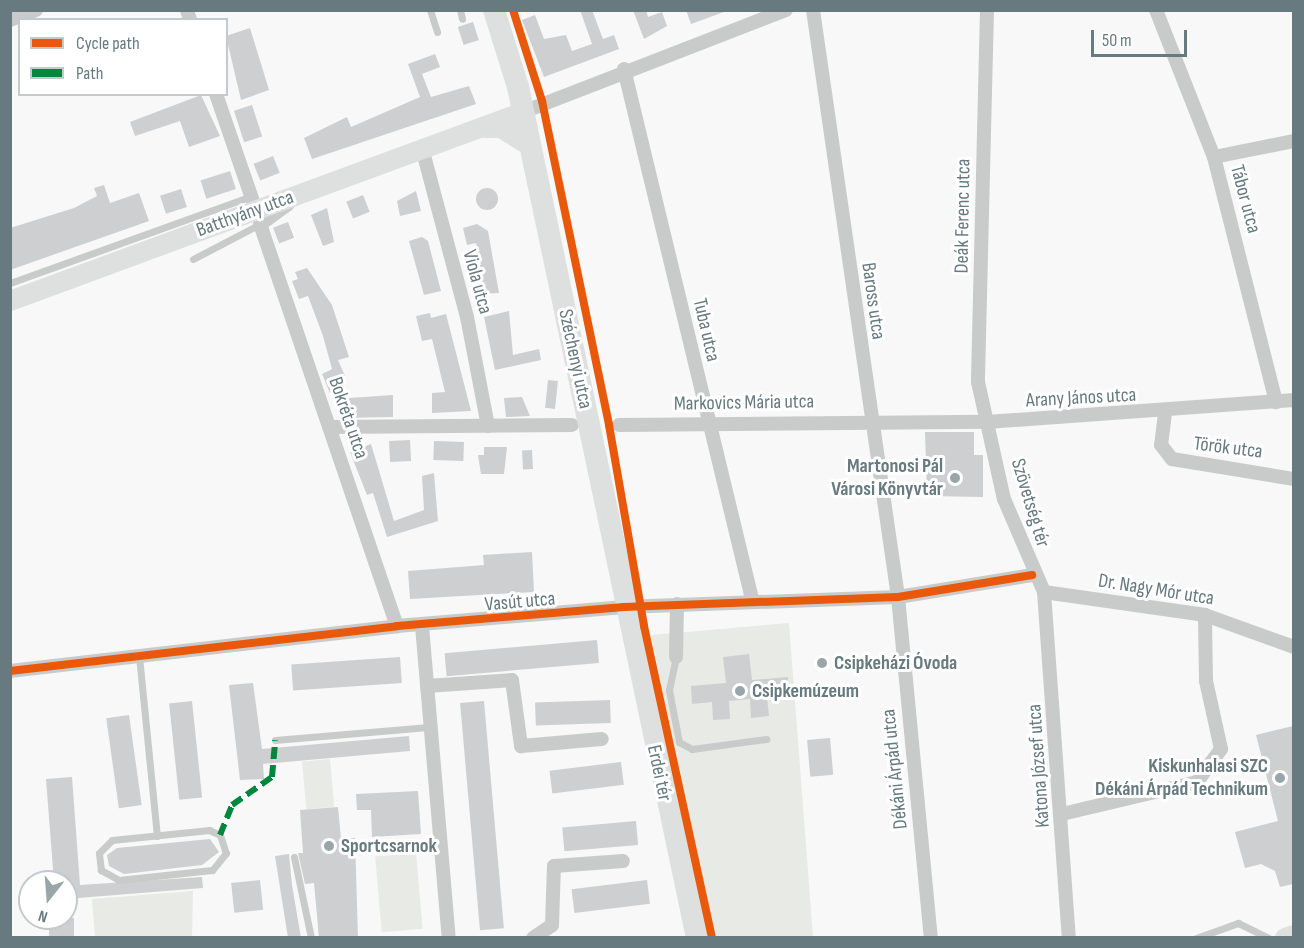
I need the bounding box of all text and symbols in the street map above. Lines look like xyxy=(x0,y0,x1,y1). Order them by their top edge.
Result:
legend xyxy=(18,18,228,96)
scale bar xyxy=(1094,18,1190,56)
text: 50 m xyxy=(1102,30,1132,51)
text: Cycle path xyxy=(76,33,140,54)
text: Path xyxy=(76,63,104,84)
street label: Deák Ferenc utca xyxy=(950,158,976,274)
street label: Tábor utca xyxy=(1224,162,1266,236)
street label: Batthyány utca xyxy=(193,185,297,243)
street label: Viola utca xyxy=(457,247,497,317)
street label: Baross utca xyxy=(856,261,890,341)
street label: Tuba utca xyxy=(687,296,725,364)
street label: Széchenyi utca xyxy=(553,307,597,411)
street label: Bokréta utca xyxy=(323,374,373,462)
street label: Arany János utca xyxy=(1025,383,1137,413)
street label: Markovics Mária utca xyxy=(674,390,814,416)
street label: Török utca xyxy=(1192,432,1264,464)
place label: Martonosi Pál Városi Könyvtár xyxy=(831,454,943,501)
street label: Szövetség tér xyxy=(1005,456,1055,550)
marker: Martonosi Pál Városi Könyvtár xyxy=(948,471,962,485)
street label: Dr. Nagy Mór utca xyxy=(1096,569,1216,611)
street label: Vasút utca xyxy=(484,587,556,617)
place label: Csipkeházi Óvoda xyxy=(834,651,957,675)
marker: Csipkeházi Óvoda xyxy=(815,656,829,670)
place label: Csipkemúzeum xyxy=(752,679,859,703)
marker: Csipkemúzeum xyxy=(733,684,747,698)
street label: Katona József utca xyxy=(1023,703,1055,829)
street label: Dékáni Árpád utca xyxy=(877,708,913,830)
street label: Erdei tér xyxy=(641,743,677,803)
place label: Kiskunhalasi SZC Dékáni Árpád Technikum xyxy=(1095,754,1268,801)
marker: Kiskunhalasi SZC Dékáni Árpád Technikum xyxy=(1273,771,1287,785)
place label: Sportcsarnok xyxy=(341,834,437,858)
marker: Sportcsarnok xyxy=(322,839,336,853)
north arrow xyxy=(18,870,78,930)
text: N xyxy=(36,905,50,926)

